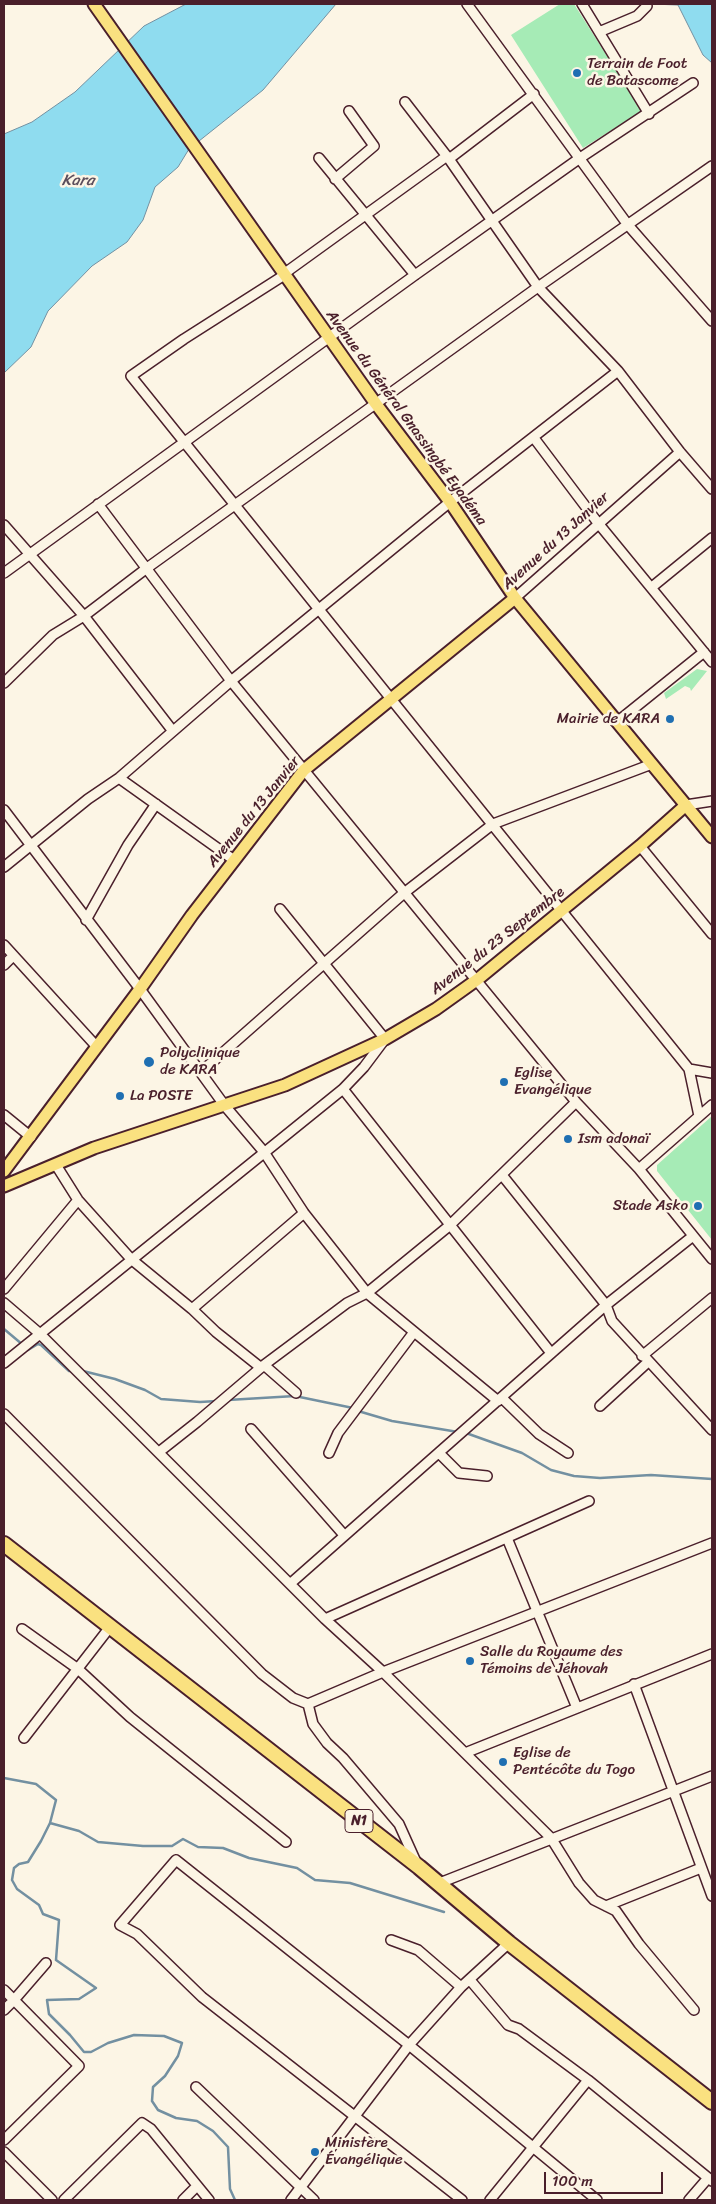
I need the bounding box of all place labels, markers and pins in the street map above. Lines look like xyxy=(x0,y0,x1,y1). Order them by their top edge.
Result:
place label: Terrain de Foot de Batascome xyxy=(587,55,687,90)
marker: Terrain de Foot de Batascome xyxy=(571,67,583,79)
place label: Mairie de KARA xyxy=(557,710,660,728)
marker: Mairie de KARA xyxy=(664,713,676,725)
place label: Polyclinique de KARA xyxy=(160,1044,240,1079)
marker: Polyclinique de KARA xyxy=(142,1055,156,1069)
place label: Eglise Evangélique xyxy=(514,1064,592,1099)
marker: Eglise Evangélique xyxy=(498,1076,510,1088)
place label: La POSTE xyxy=(130,1087,192,1105)
marker: La POSTE xyxy=(114,1090,126,1102)
place label: Ism adonaï xyxy=(578,1130,649,1148)
marker: Ism adonaï xyxy=(562,1133,574,1145)
place label: Stade Asko xyxy=(613,1197,688,1215)
marker: Stade Asko xyxy=(692,1200,704,1212)
place label: Salle du Royaume des Témoins de Jéhovah xyxy=(480,1643,623,1678)
marker: Salle du Royaume des Témoins de Jéhovah xyxy=(464,1655,476,1667)
place label: Eglise de Pentécôte du Togo xyxy=(513,1744,635,1779)
marker: Eglise de Pentécôte du Togo xyxy=(497,1756,509,1768)
place label: Ministère Évangélique xyxy=(325,2134,403,2169)
marker: Ministère Évangélique xyxy=(309,2146,321,2158)

